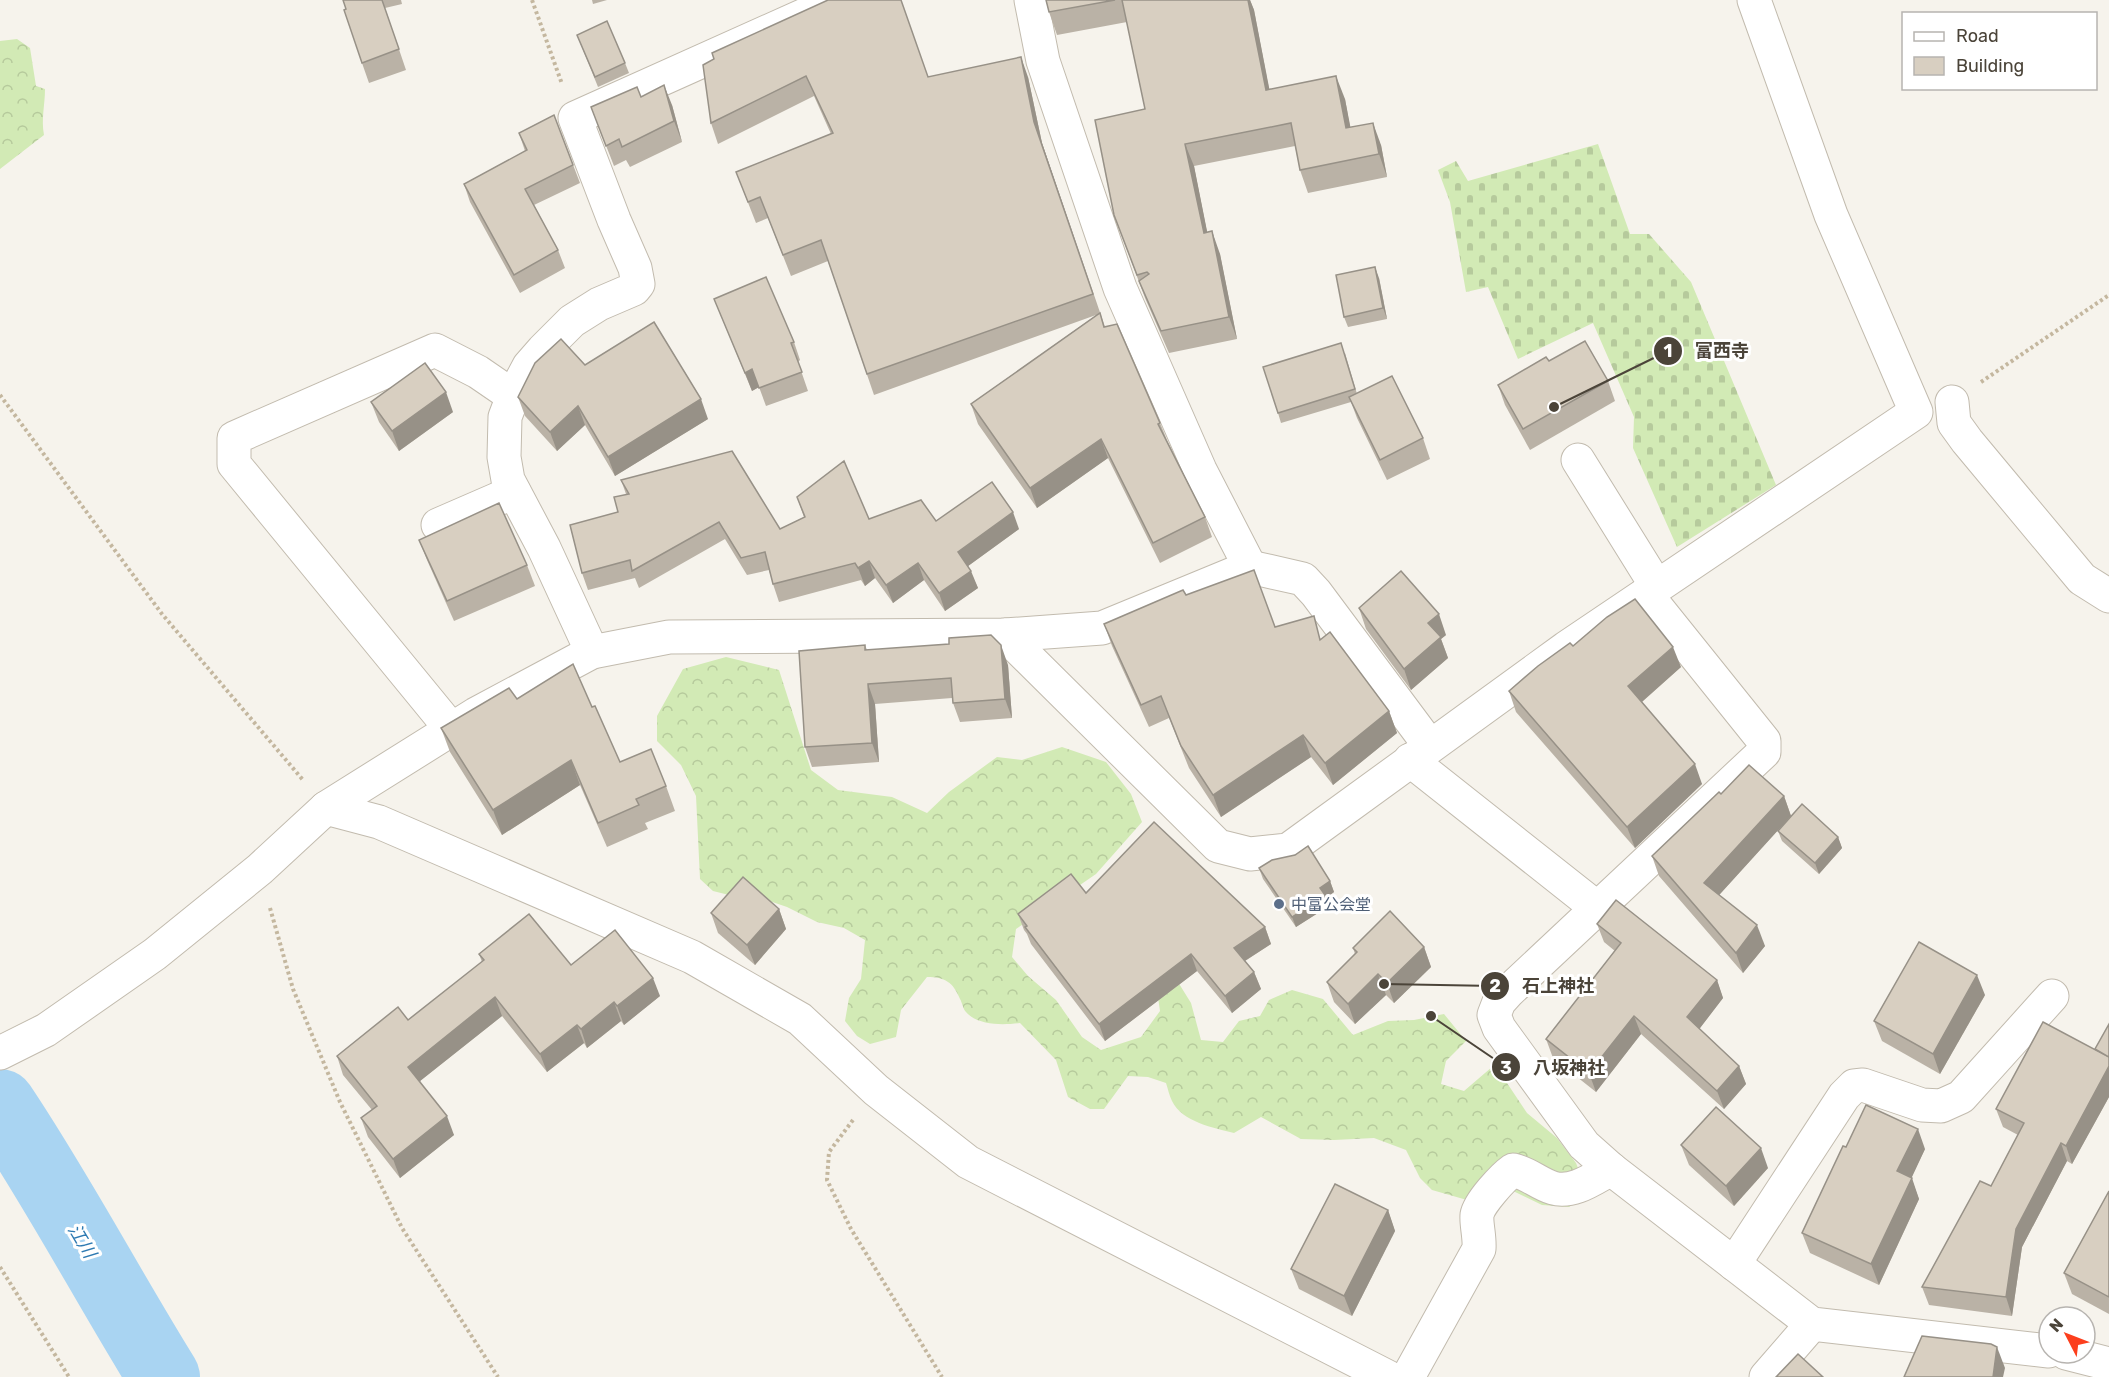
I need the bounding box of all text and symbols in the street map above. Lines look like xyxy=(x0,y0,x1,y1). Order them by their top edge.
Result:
legend xyxy=(1902,12,2097,90)
text: Road xyxy=(1956,25,1999,47)
text: Building xyxy=(1956,55,2024,77)
callout: 富西寺 xyxy=(1653,333,1761,369)
text: 1 xyxy=(1664,340,1672,362)
text: 富西寺 xyxy=(1695,340,1749,362)
place label: 中富公会堂 xyxy=(1291,895,1371,914)
marker: 中富公会堂 xyxy=(1272,897,1286,911)
callout: 石上神社 xyxy=(1480,968,1606,1004)
text: 2 xyxy=(1489,975,1501,997)
text: 石上神社 xyxy=(1522,975,1594,997)
callout: 八坂神社 xyxy=(1491,1049,1617,1085)
text: 3 xyxy=(1500,1057,1512,1079)
text: 八坂神社 xyxy=(1533,1057,1605,1079)
water label: 江川 xyxy=(63,1220,102,1264)
north arrow xyxy=(2037,1305,2097,1365)
text: N xyxy=(2045,1315,2067,1336)

